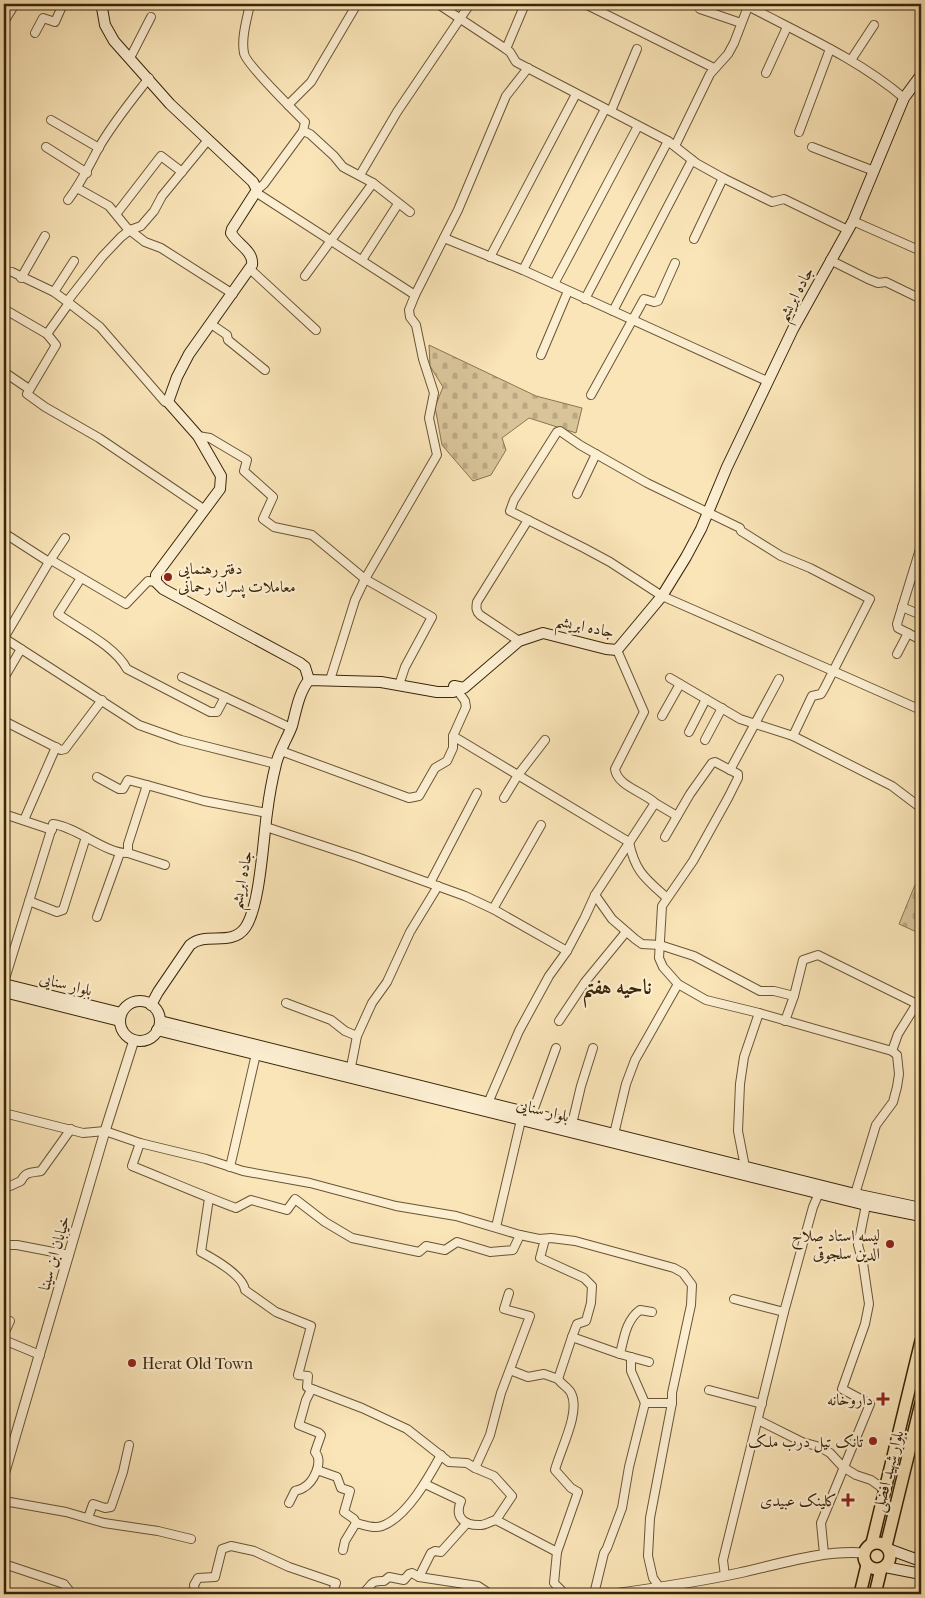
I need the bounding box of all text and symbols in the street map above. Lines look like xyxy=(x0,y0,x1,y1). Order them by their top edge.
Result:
street label: جاده ابریشم xyxy=(773,263,824,328)
place label: دفتر رهنمایی معاملات پسران رحمانی xyxy=(178,559,296,599)
marker: دفتر رهنمایی معاملات پسران رحمانی xyxy=(162,571,174,583)
street label: جاده ابریشم xyxy=(552,611,616,648)
street label: جاده ابریشم xyxy=(226,849,263,912)
street label: بلوار سنایی xyxy=(37,968,94,1001)
district label: ناحیه هفتم xyxy=(582,975,652,1008)
street label: بلوار سنایی xyxy=(514,1094,571,1127)
street label: خیابان ابن سینا xyxy=(34,1213,75,1293)
place label: لیسه استاد صلاح الدین سلجوقی xyxy=(791,1226,880,1264)
marker: لیسه استاد صلاح الدین سلجوقی xyxy=(884,1238,896,1250)
place label: Herat Old Town xyxy=(142,1354,254,1373)
marker: Herat Old Town xyxy=(126,1357,138,1369)
place label: داروخانه xyxy=(827,1390,873,1409)
marker: داروخانه xyxy=(877,1393,889,1405)
street label: بلوار شهید افضلی xyxy=(869,1428,909,1514)
place label: تانک تیل درب ملک xyxy=(748,1432,864,1453)
marker: تانک تیل درب ملک xyxy=(867,1435,879,1447)
place label: کلینک عبیدی xyxy=(760,1491,837,1510)
marker: کلینک عبیدی xyxy=(841,1493,855,1507)

